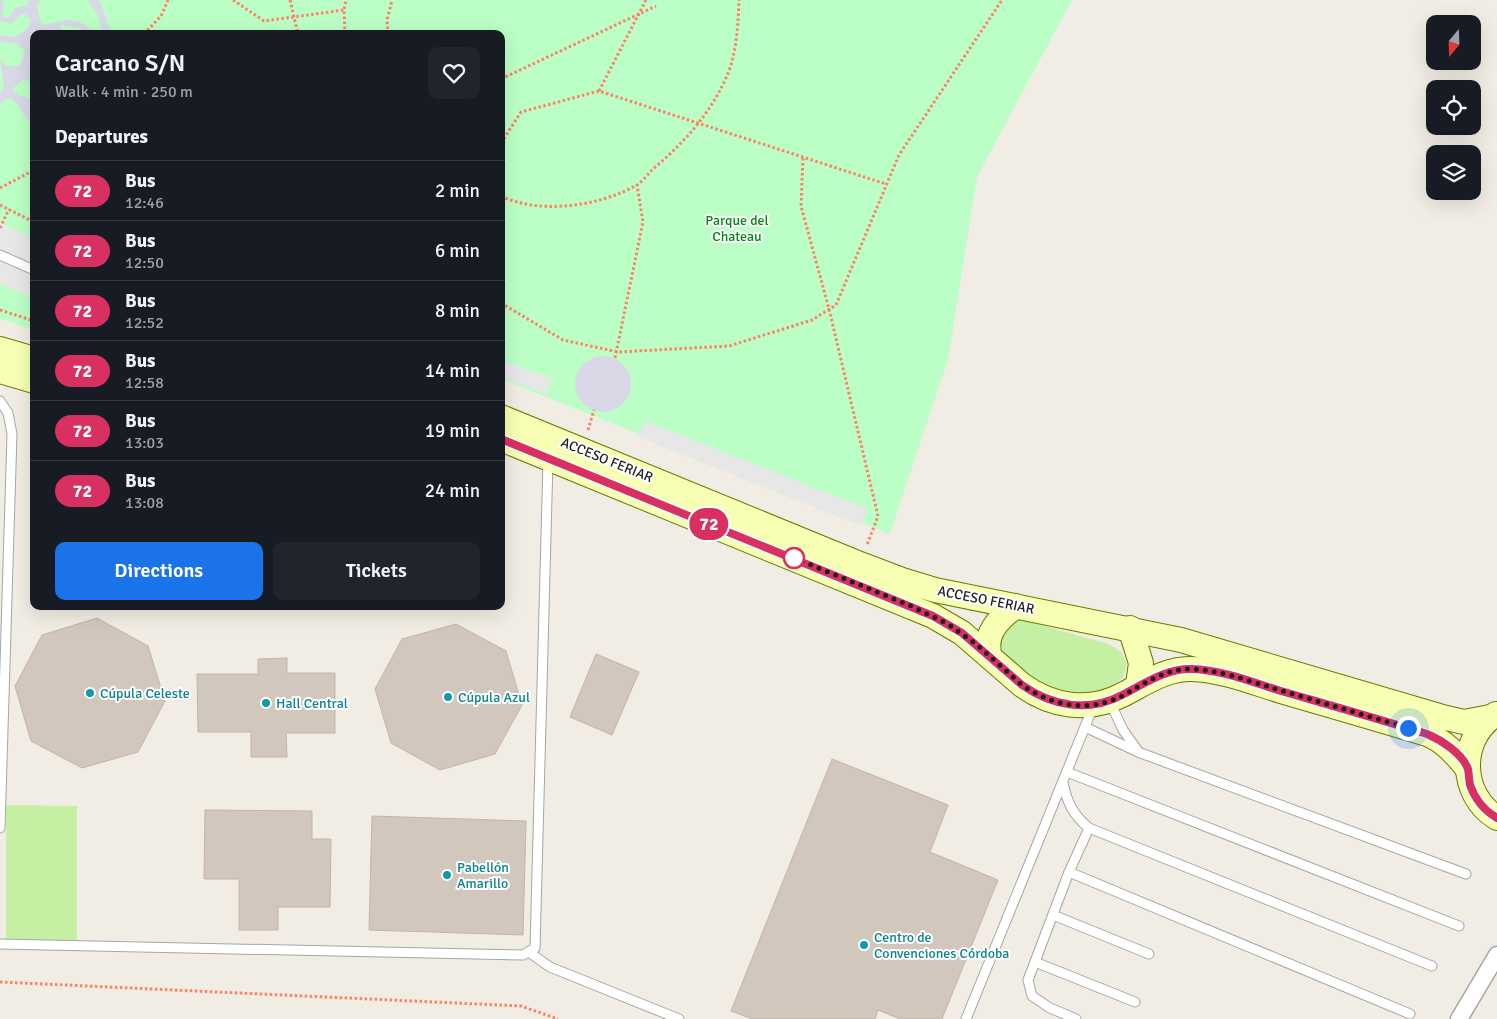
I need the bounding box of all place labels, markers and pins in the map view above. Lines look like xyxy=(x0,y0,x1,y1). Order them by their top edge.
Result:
unlabelled marker xyxy=(783,547,805,569)
place label: Cúpula Celeste xyxy=(100,685,190,702)
marker: Cúpula Celeste xyxy=(84,687,96,699)
place label: Cúpula Azul xyxy=(458,689,530,706)
marker: Cúpula Azul xyxy=(442,691,454,703)
place label: Hall Central xyxy=(276,695,348,712)
marker: Hall Central xyxy=(260,697,272,709)
place label: Pabellón Amarillo xyxy=(457,859,509,892)
marker: Pabellón Amarillo xyxy=(441,869,453,881)
place label: Centro de Convenciones Córdoba xyxy=(874,929,1009,962)
marker: Centro de Convenciones Córdoba xyxy=(858,939,870,951)

